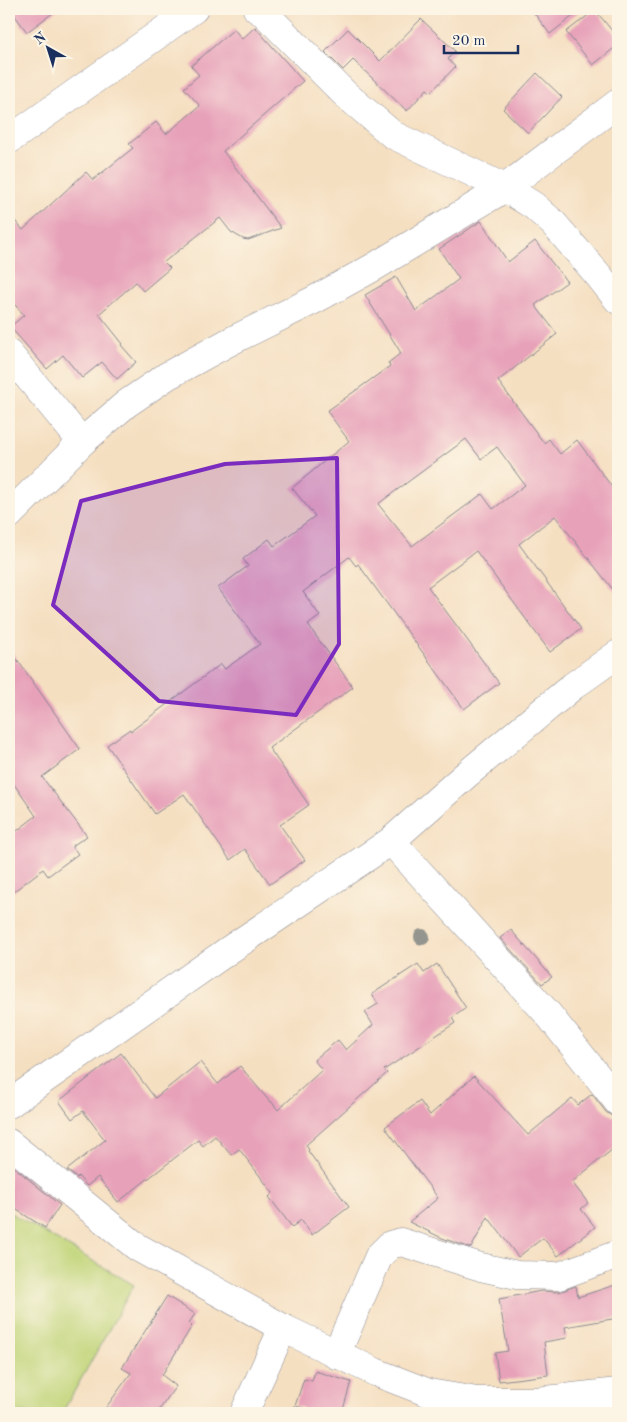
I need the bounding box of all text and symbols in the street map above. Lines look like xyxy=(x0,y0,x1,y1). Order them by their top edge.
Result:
north arrow xyxy=(22,22,72,72)
scale bar xyxy=(444,22,518,54)
text: N xyxy=(32,30,49,47)
text: 20 m xyxy=(452,34,486,49)

